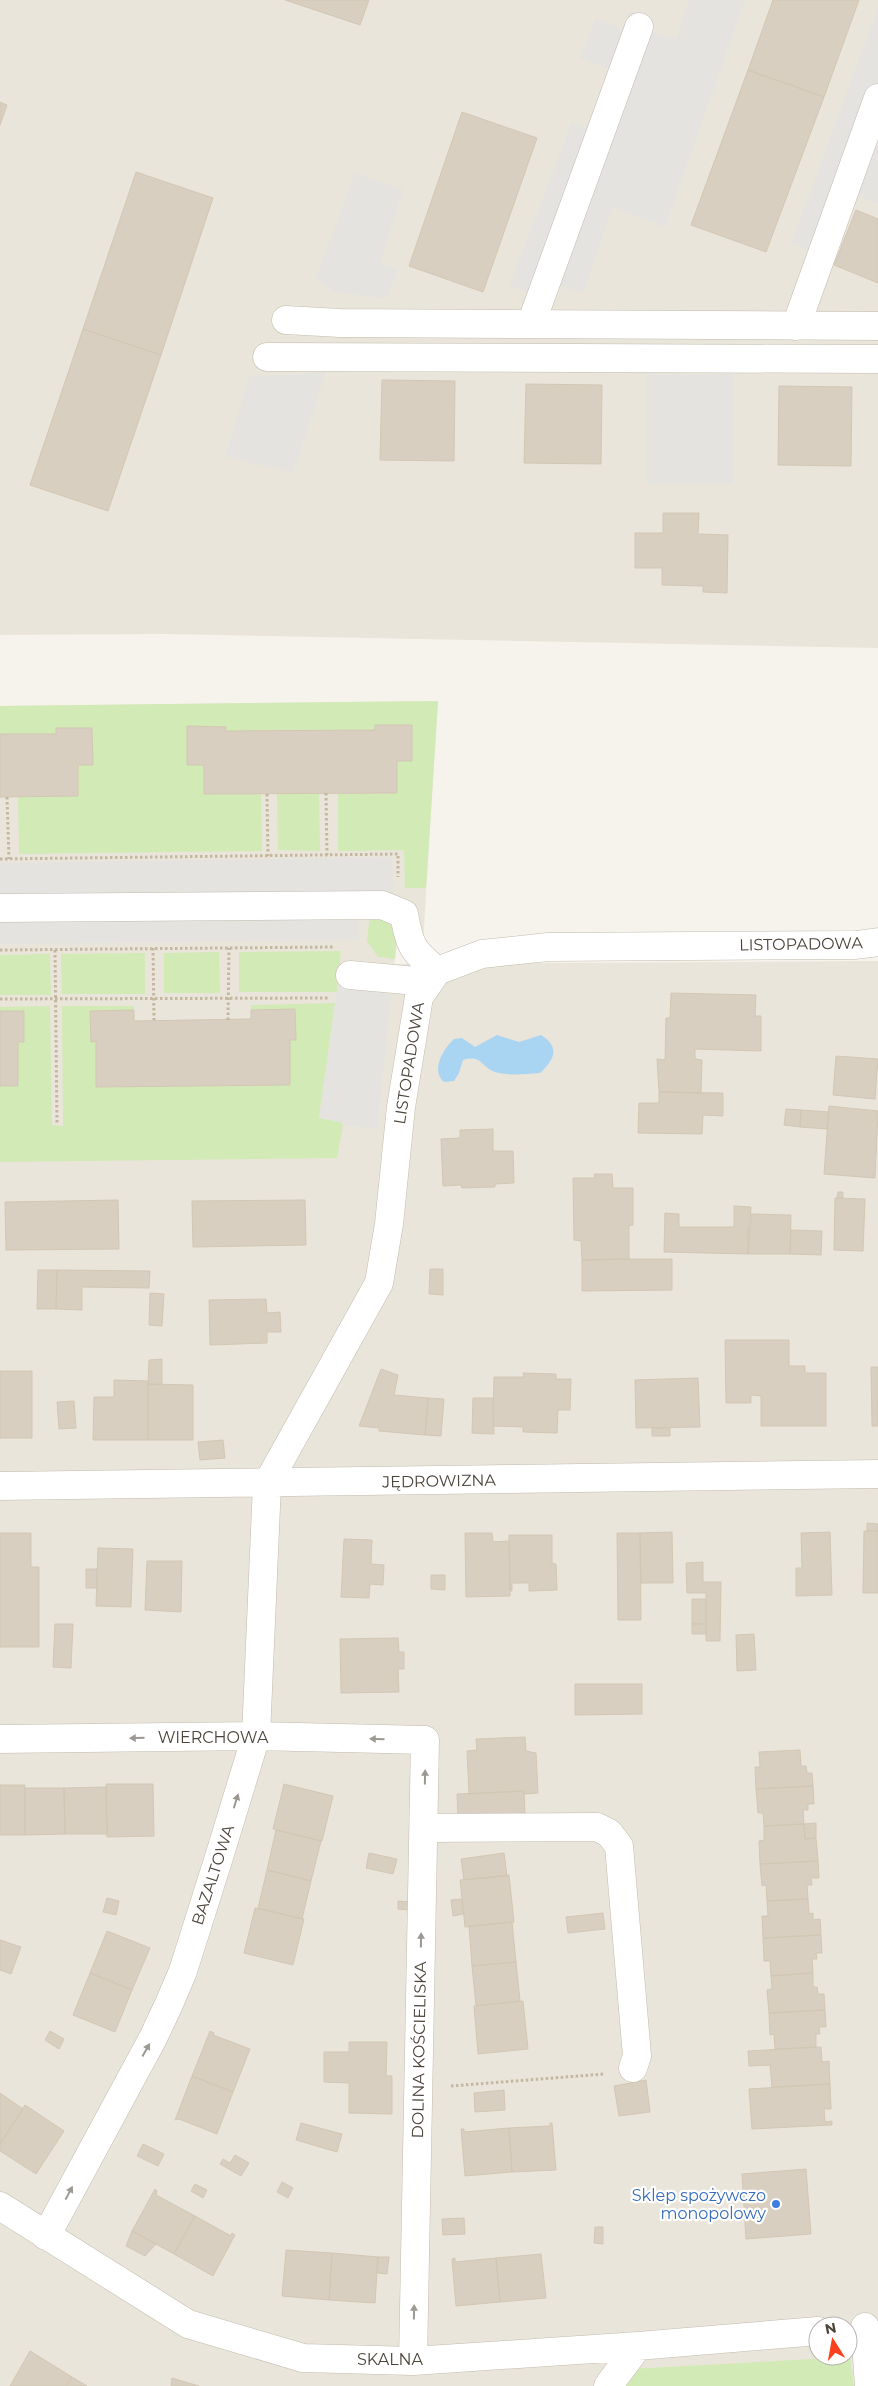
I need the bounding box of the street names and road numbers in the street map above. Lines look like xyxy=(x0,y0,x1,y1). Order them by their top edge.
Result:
street label: LISTOPADOWA xyxy=(739,933,863,955)
street label: LISTOPADOWA xyxy=(390,1000,428,1126)
street label: JĘDROWIZNA xyxy=(381,1470,497,1492)
street label: WIERCHOWA xyxy=(158,1728,269,1747)
street label: BAZALTOWA xyxy=(188,1822,238,1928)
street label: DOLINA KOŚCIELISKA xyxy=(408,1961,430,2139)
street label: SKALNA xyxy=(357,2350,424,2369)

